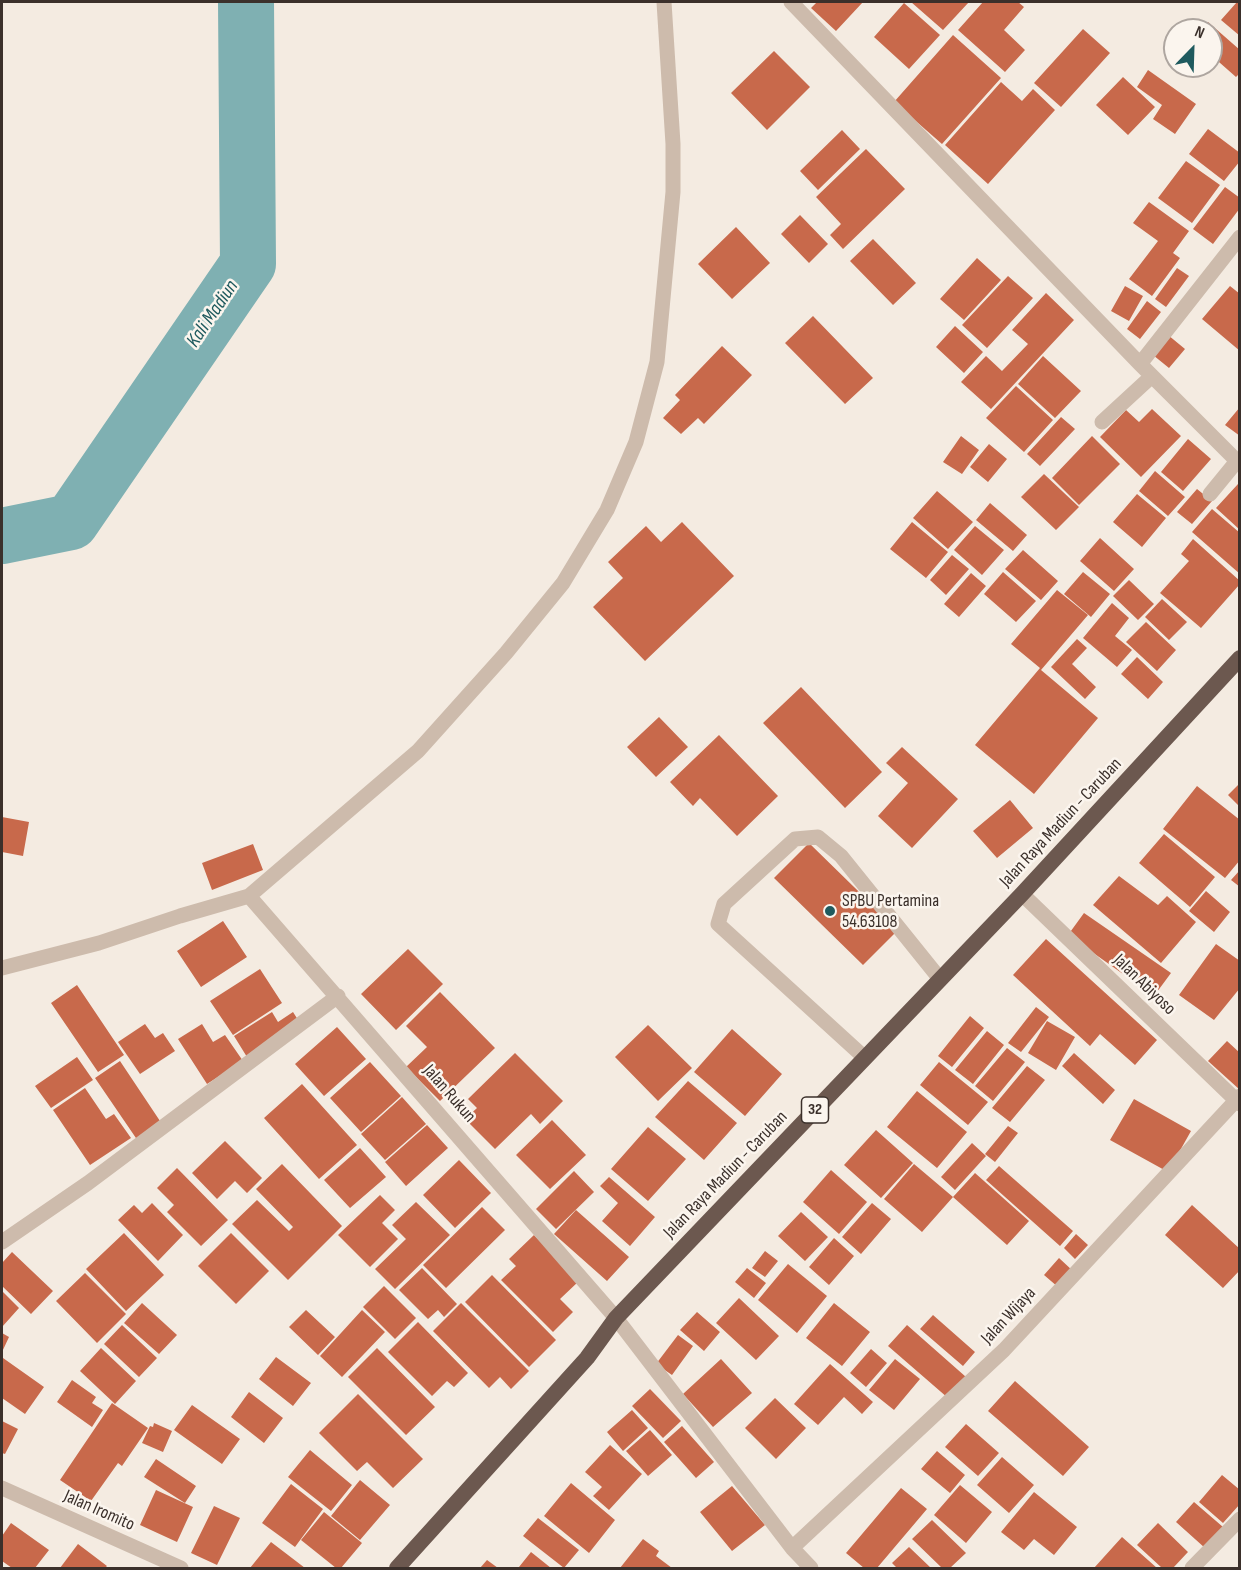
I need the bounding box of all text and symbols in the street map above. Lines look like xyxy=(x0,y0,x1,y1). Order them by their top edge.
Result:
north arrow xyxy=(1163,18,1223,78)
text: N xyxy=(1192,22,1207,43)
water label: Kali Madiun xyxy=(182,276,244,352)
street label: Jalan Raya Madiun - Caruban xyxy=(995,754,1127,892)
place label: SPBU Pertamina 54.63108 xyxy=(842,890,939,932)
marker: SPBU Pertamina 54.63108 xyxy=(823,904,837,918)
street label: Jalan Abiyoso xyxy=(1108,950,1180,1020)
street label: Jalan Rukun xyxy=(418,1061,480,1127)
road number: 32 xyxy=(802,1097,828,1123)
street label: Jalan Raya Madiun - Caruban xyxy=(660,1107,792,1243)
street label: Jalan Wijaya xyxy=(977,1283,1041,1349)
street label: Jalan Iromito xyxy=(60,1486,138,1536)

